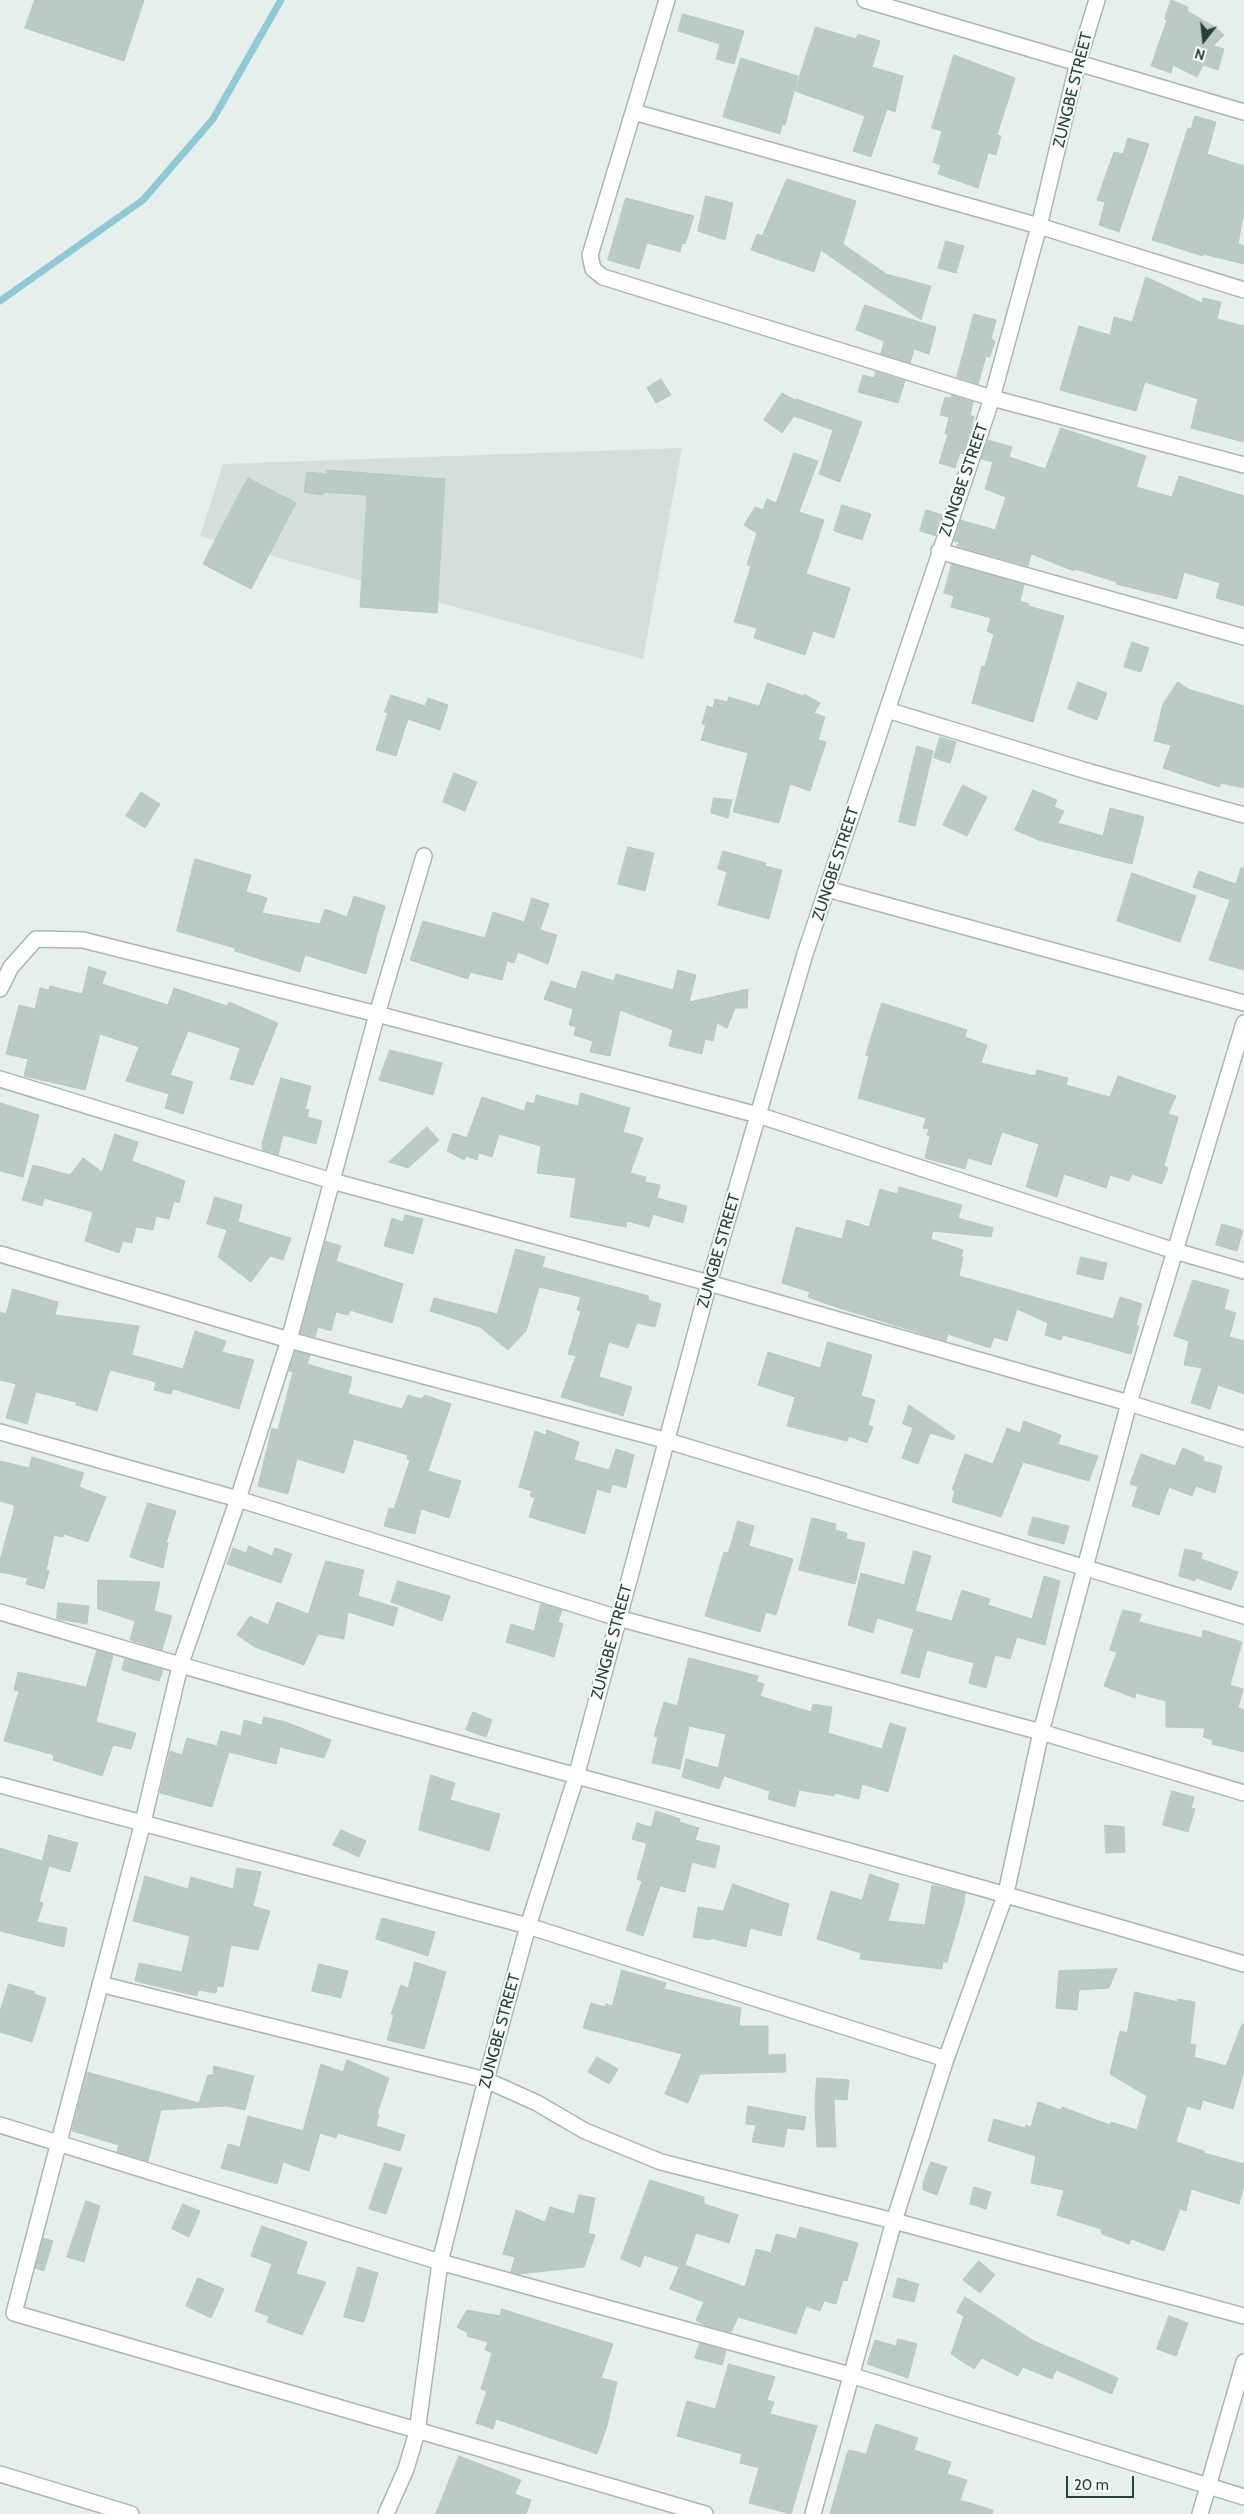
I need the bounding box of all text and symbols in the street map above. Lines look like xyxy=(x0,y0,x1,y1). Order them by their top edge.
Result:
north arrow xyxy=(1179,15,1229,65)
street label: ZUNGBE STREET xyxy=(1049,30,1097,150)
text: N xyxy=(1193,44,1207,64)
street label: ZUNGBE STREET xyxy=(936,421,992,539)
street label: ZUNGBE STREET xyxy=(809,805,863,923)
street label: ZUNGBE STREET xyxy=(693,1192,745,1310)
street label: ZUNGBE STREET xyxy=(587,1582,637,1702)
street label: ZUNGBE STREET xyxy=(475,1971,525,2091)
scale bar xyxy=(1069,2466,1136,2498)
text: 20 m xyxy=(1074,2476,1109,2494)

